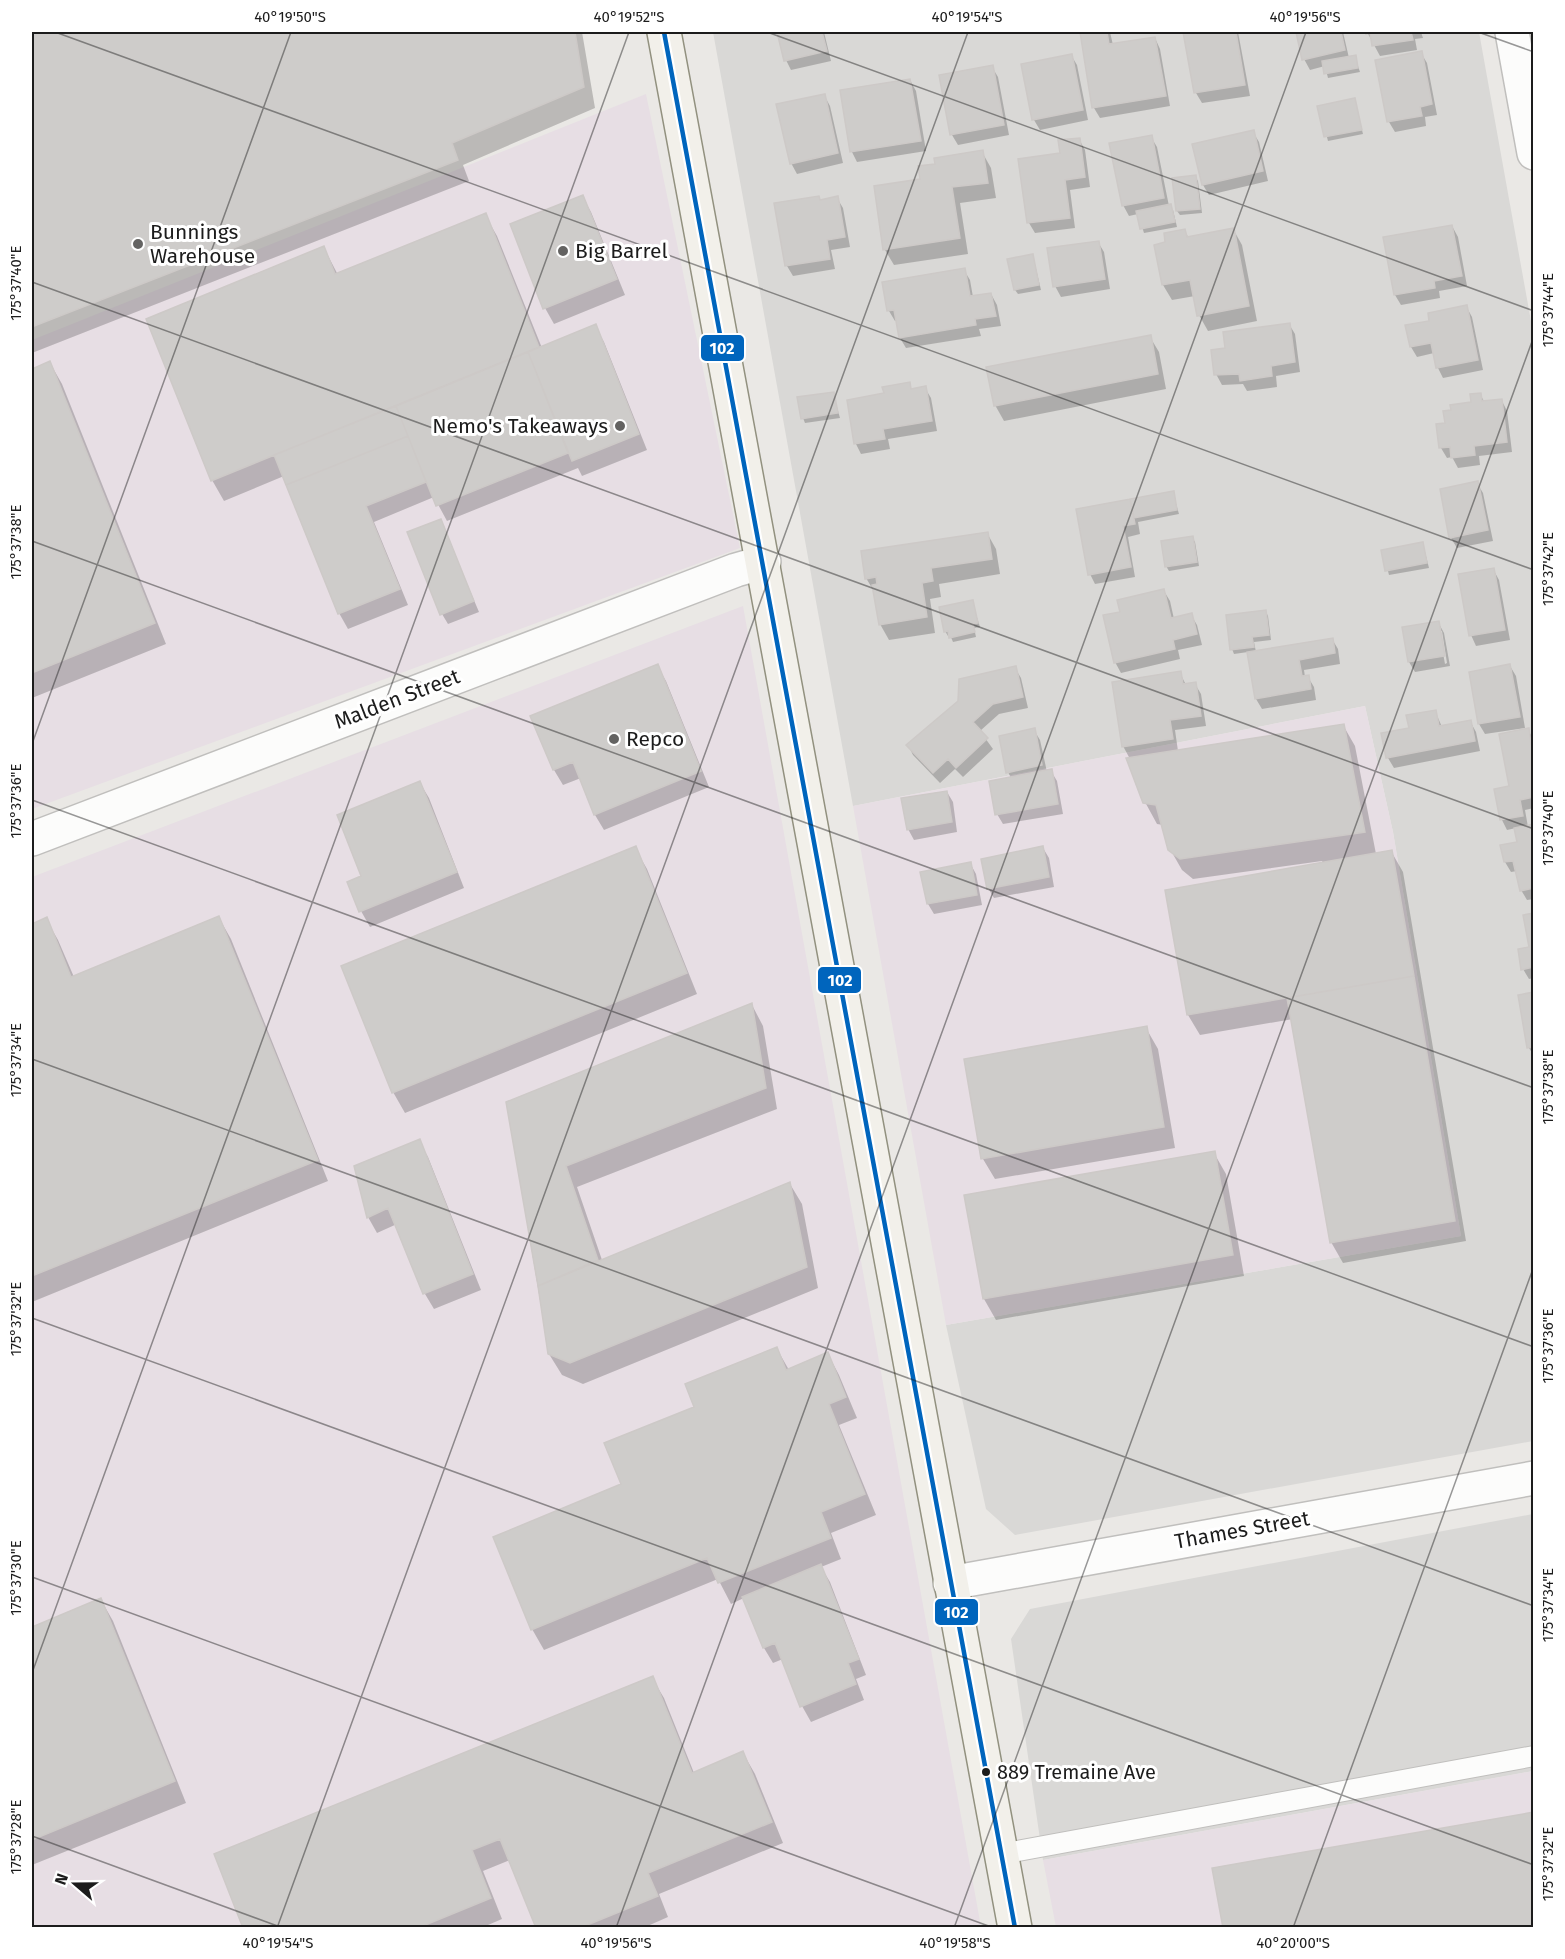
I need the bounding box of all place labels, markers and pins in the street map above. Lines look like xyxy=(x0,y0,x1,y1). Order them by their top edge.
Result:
place label: Bunnings Warehouse xyxy=(150,219,255,269)
marker: Bunnings Warehouse xyxy=(131,237,145,251)
place label: Big Barrel xyxy=(575,238,668,264)
marker: Big Barrel xyxy=(556,244,570,258)
place label: Nemo's Takeaways xyxy=(432,413,608,439)
marker: Nemo's Takeaways xyxy=(613,419,627,433)
place label: Repco xyxy=(626,726,684,752)
marker: Repco xyxy=(607,732,621,746)
place label: 889 Tremaine Ave xyxy=(997,1760,1156,1784)
marker: 889 Tremaine Ave xyxy=(980,1766,992,1778)

